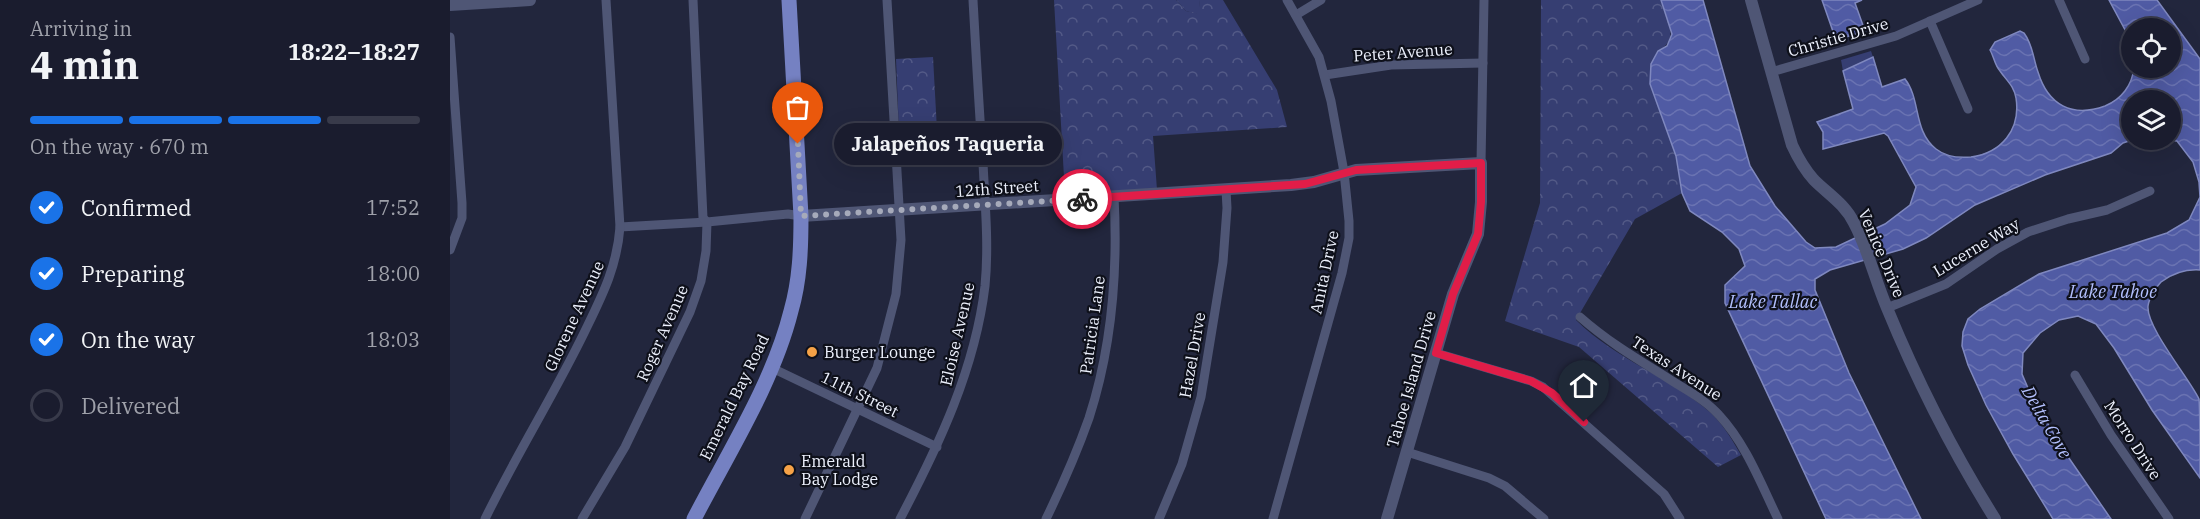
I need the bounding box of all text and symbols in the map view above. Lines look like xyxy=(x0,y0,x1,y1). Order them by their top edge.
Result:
street label: Christie Drive xyxy=(1785,13,1891,61)
text: Arriving in xyxy=(30,15,132,42)
map controls xyxy=(2121,18,2181,150)
button: locate xyxy=(2121,18,2181,78)
text: 18:22–18:27 xyxy=(288,37,420,66)
text: 4 min xyxy=(30,39,139,90)
street label: Peter Avenue xyxy=(1353,39,1453,65)
pin xyxy=(772,82,823,144)
button: layers xyxy=(2121,90,2181,150)
icon: bag xyxy=(781,91,814,124)
callout: Jalapeños Taqueria xyxy=(834,123,1062,165)
text: Jalapeños Taqueria xyxy=(852,130,1044,157)
text: On the way · 670 m xyxy=(30,133,209,160)
courier xyxy=(1052,169,1112,229)
street label: 12th Street xyxy=(955,175,1040,201)
icon: bike xyxy=(1066,183,1099,216)
icon: check xyxy=(30,191,63,224)
text: Confirmed xyxy=(81,193,192,222)
text: 17:52 xyxy=(366,194,420,221)
street label: Venice Drive xyxy=(1854,206,1910,300)
street label: Lucerne Way xyxy=(1929,213,2023,281)
street label: Anita Drive xyxy=(1305,228,1343,316)
icon: check xyxy=(30,257,63,290)
street label: Glorene Avenue xyxy=(540,257,608,375)
text: Preparing xyxy=(81,259,185,288)
text: 18:00 xyxy=(366,260,420,287)
street label: Patricia Lane xyxy=(1075,275,1109,375)
street label: Eloise Avenue xyxy=(935,280,979,388)
water label: Lake Tahoe xyxy=(2068,280,2157,303)
street label: Roger Avenue xyxy=(632,282,692,384)
water label: Lake Tallac xyxy=(1728,290,1818,313)
street label: Tahoe Island Drive xyxy=(1382,309,1440,449)
street label: Hazel Drive xyxy=(1175,311,1209,399)
icon: check xyxy=(30,323,63,356)
text: On the way xyxy=(81,325,195,354)
text: 18:03 xyxy=(366,326,420,353)
street label: Emerald Bay Road xyxy=(695,330,773,463)
street label: Texas Avenue xyxy=(1628,331,1726,405)
place label: Burger Lounge xyxy=(824,342,935,362)
marker: Burger Lounge xyxy=(805,345,819,359)
pin xyxy=(1558,360,1609,422)
street label: 11th Street xyxy=(818,367,902,421)
icon: home xyxy=(1567,369,1600,402)
water label: Delta Cove xyxy=(2016,381,2077,463)
text: Delivered xyxy=(81,391,180,420)
street label: Morro Drive xyxy=(2100,397,2166,483)
place label: Emerald Bay Lodge xyxy=(801,451,878,489)
marker: Emerald Bay Lodge xyxy=(782,463,796,477)

